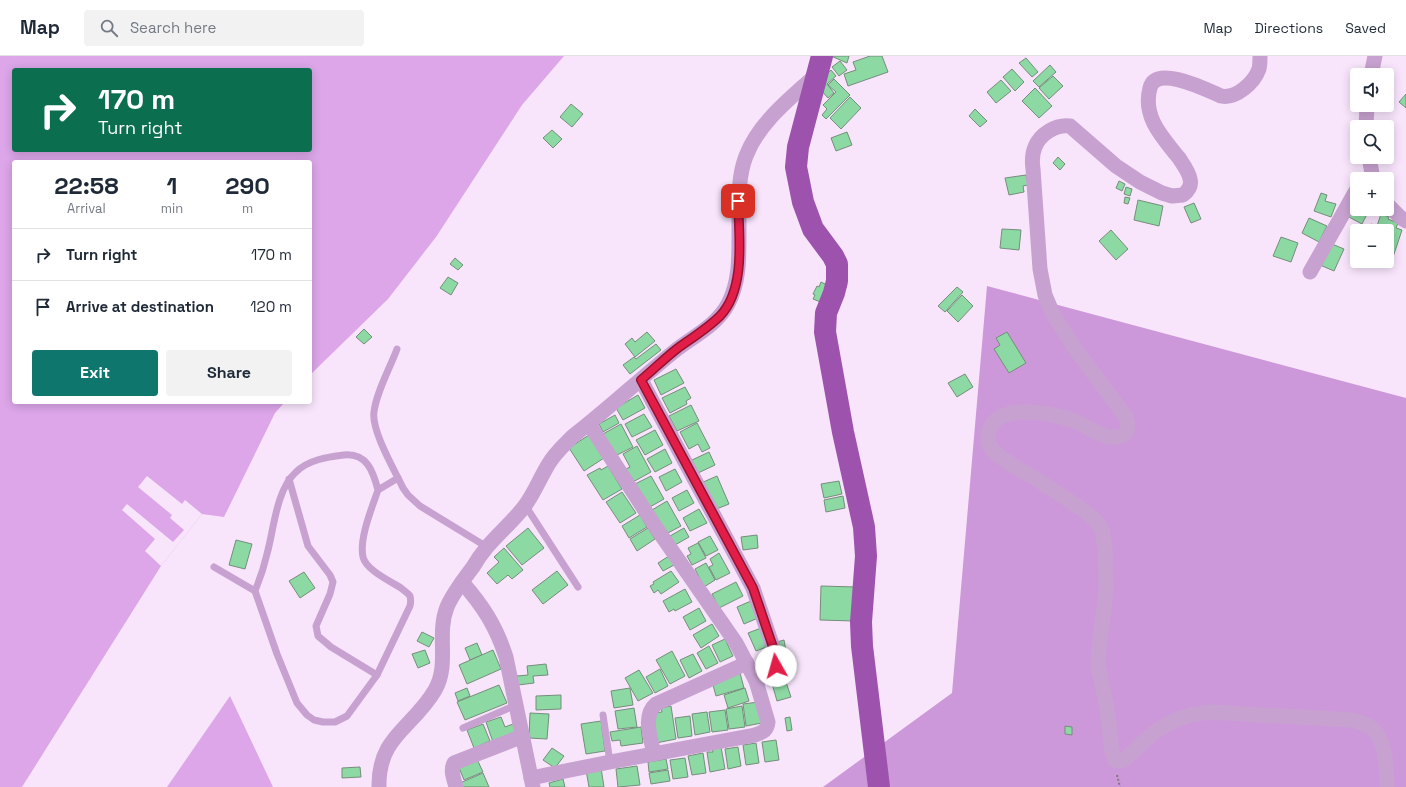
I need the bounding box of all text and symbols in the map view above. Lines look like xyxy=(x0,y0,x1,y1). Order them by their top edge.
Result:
search box xyxy=(84,10,364,46)
text: Map xyxy=(20,15,60,40)
icon: search xyxy=(98,17,120,39)
text: Search here xyxy=(130,18,216,37)
text: Map xyxy=(1203,19,1233,37)
text: Directions xyxy=(1255,19,1323,37)
text: Saved xyxy=(1345,19,1386,37)
map controls xyxy=(1350,68,1394,268)
button: sound xyxy=(1350,68,1394,112)
text: 170 m xyxy=(98,81,175,117)
icon: right xyxy=(32,84,84,136)
text: Turn right xyxy=(98,116,182,139)
button: search xyxy=(1350,120,1394,164)
text: 22:58 xyxy=(54,170,119,201)
text: 1 xyxy=(167,170,177,201)
text: 290 xyxy=(225,170,270,201)
button: + xyxy=(1350,172,1394,216)
pin xyxy=(721,184,755,218)
icon: arrive xyxy=(727,190,749,212)
text: Arrival xyxy=(67,200,106,217)
text: min xyxy=(161,200,183,217)
text: m xyxy=(242,200,253,217)
button: − xyxy=(1350,224,1394,268)
icon: right xyxy=(32,244,54,266)
text: Turn right xyxy=(66,245,137,264)
text: 170 m xyxy=(251,245,292,264)
icon: arrive xyxy=(32,296,54,318)
text: Arrive at destination xyxy=(66,297,214,316)
text: 120 m xyxy=(250,297,292,316)
button: Exit xyxy=(32,350,158,396)
button: Share xyxy=(166,350,292,396)
position arrow xyxy=(755,645,797,687)

